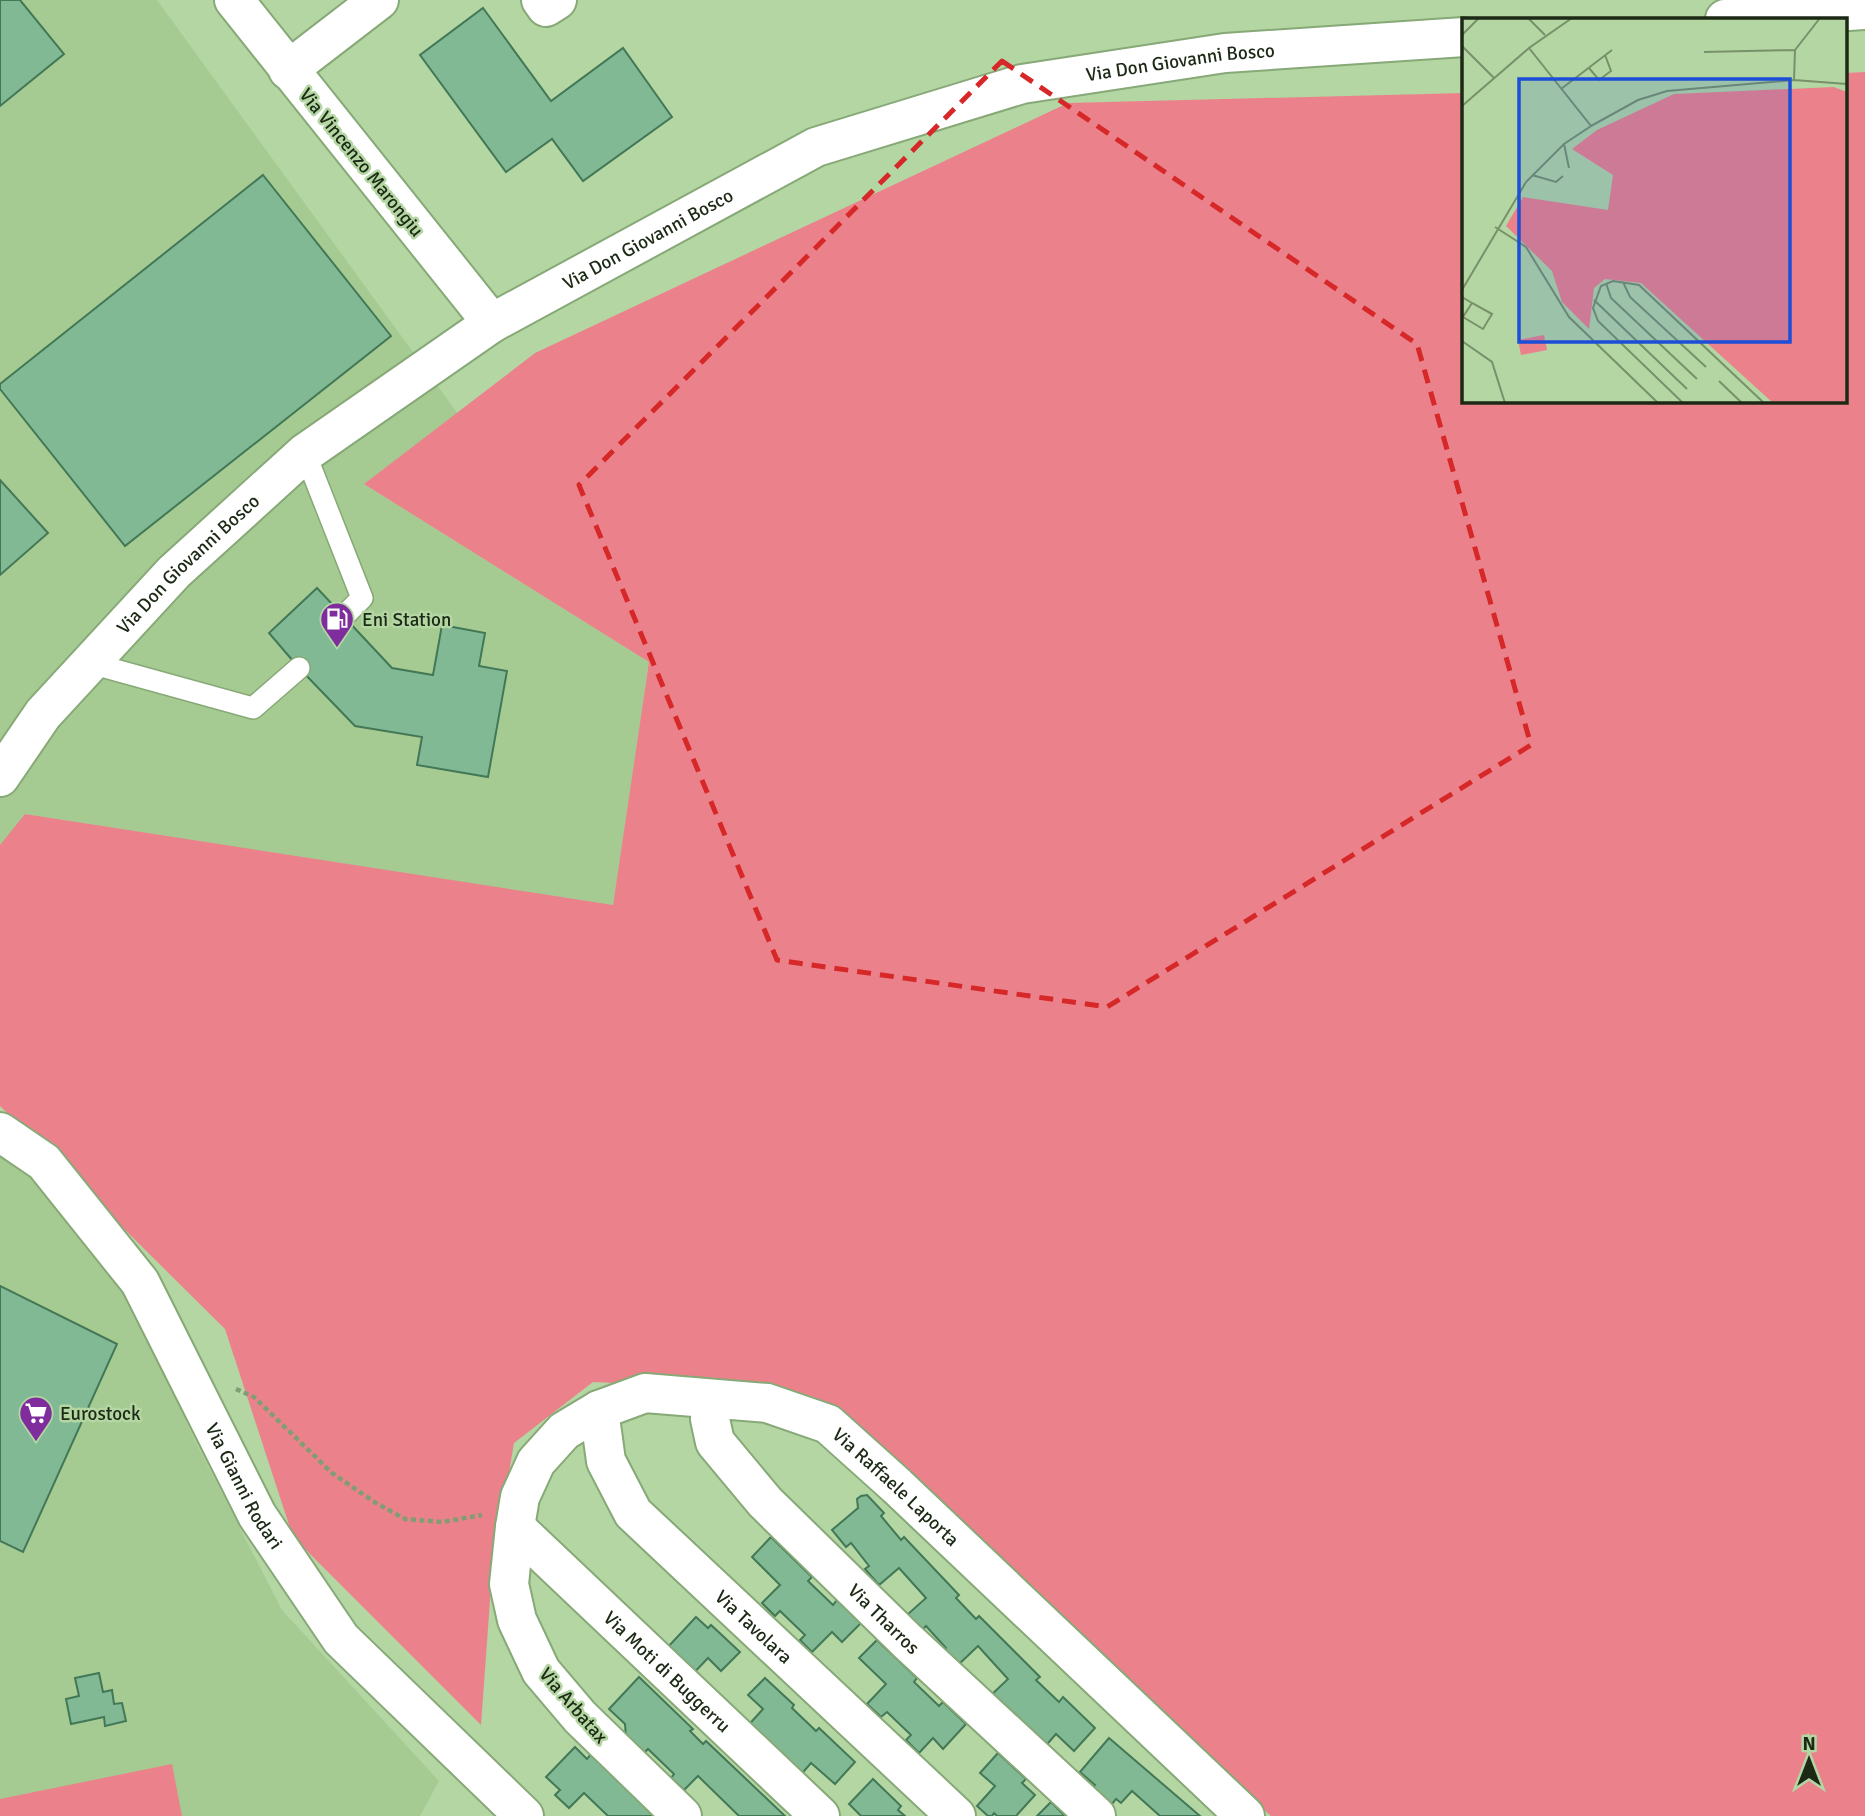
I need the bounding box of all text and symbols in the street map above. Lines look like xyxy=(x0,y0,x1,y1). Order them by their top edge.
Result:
inset map xyxy=(1462,18,1848,402)
street label: Via Don Giovanni Bosco xyxy=(1084,39,1276,87)
street label: Via Vincenzo Marongiu xyxy=(294,83,429,242)
street label: Via Don Giovanni Bosco xyxy=(559,183,738,295)
street label: Via Don Giovanni Bosco xyxy=(112,489,265,639)
fuel station icon: Eni Station xyxy=(318,600,356,649)
place label: Eni Station xyxy=(362,608,451,632)
supermarket icon: Eurostock xyxy=(17,1394,55,1443)
place label: Eurostock xyxy=(60,1402,141,1426)
street label: Via Gianni Rodari xyxy=(200,1419,288,1554)
street label: Via Raffaele Laporta xyxy=(827,1423,964,1552)
street label: Via Tharros xyxy=(843,1579,924,1660)
street label: Via Tavolara xyxy=(710,1585,797,1669)
street label: Via Moti di Buggerru xyxy=(598,1606,735,1738)
street label: Via Arbatax xyxy=(534,1663,613,1749)
north arrow xyxy=(1774,1725,1844,1795)
text: N xyxy=(1802,1732,1816,1756)

